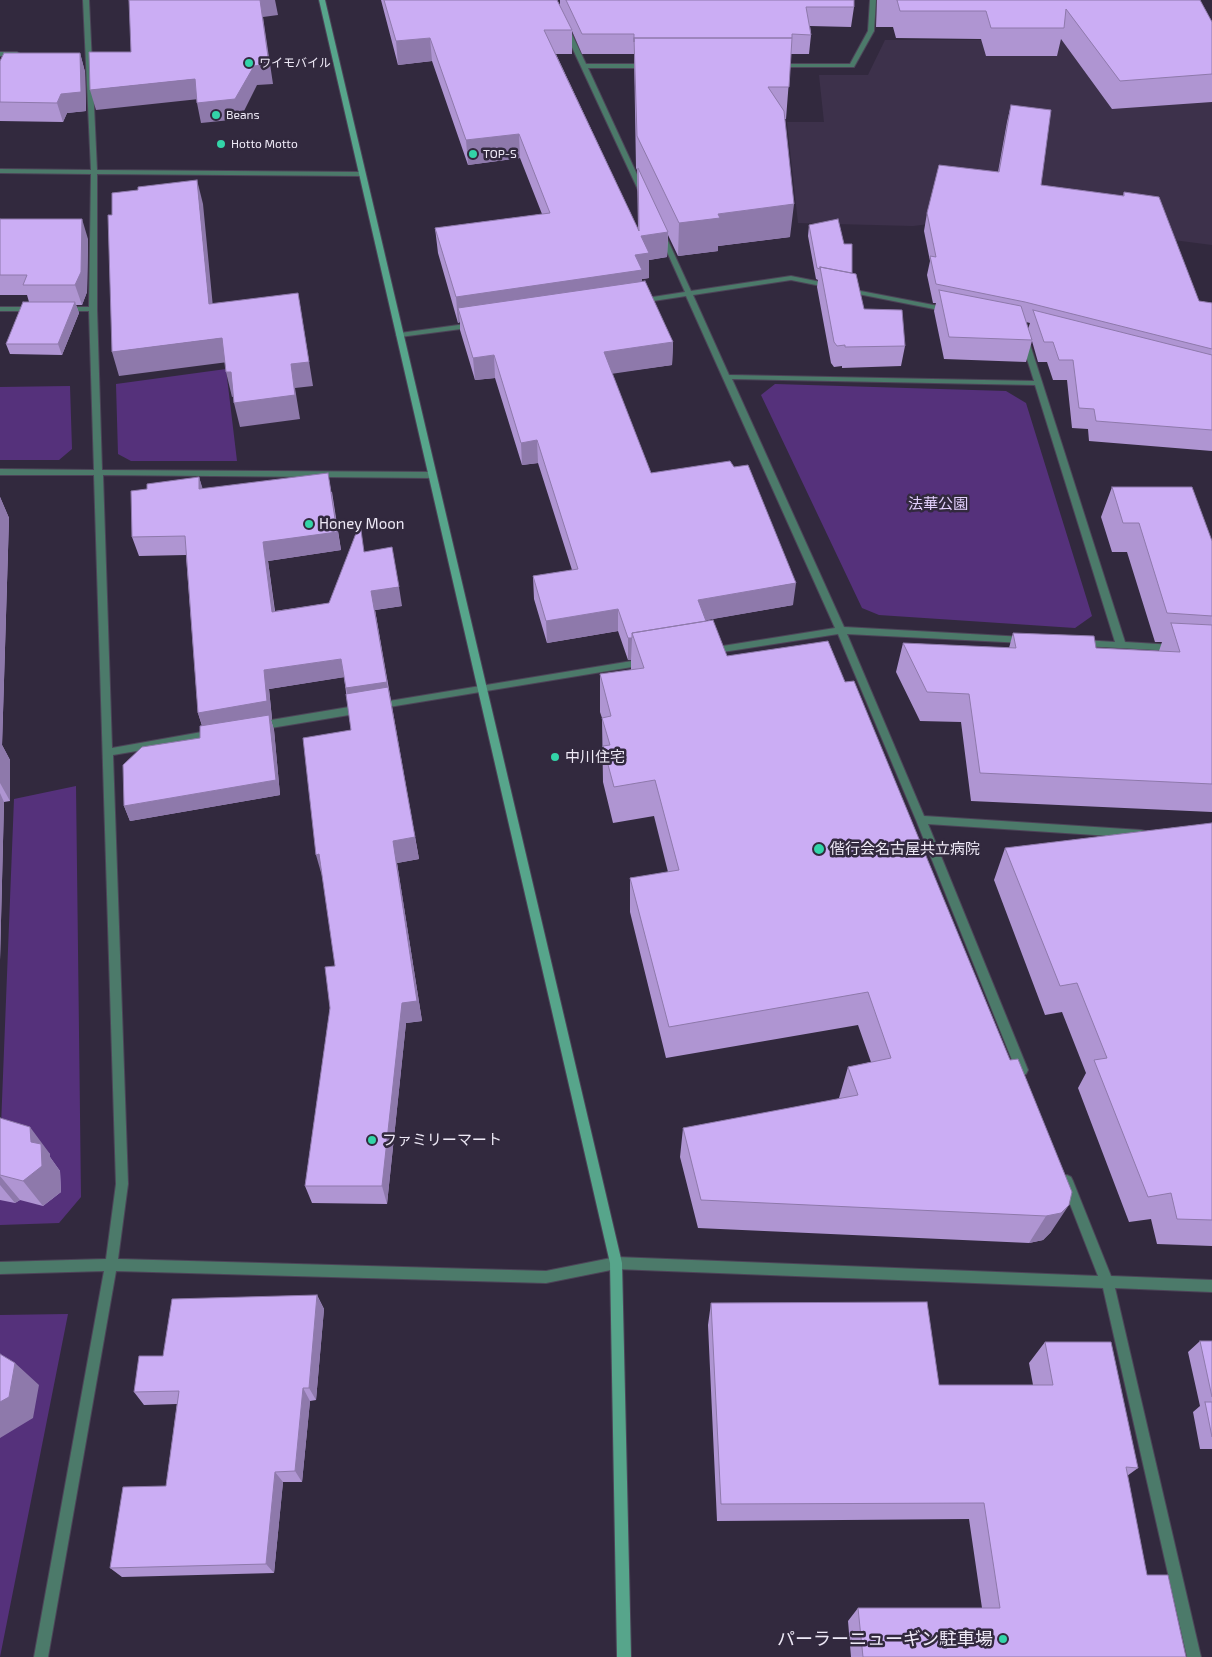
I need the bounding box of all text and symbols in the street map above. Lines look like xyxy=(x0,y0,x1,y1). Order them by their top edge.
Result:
place label: ワイモバイル xyxy=(259,56,331,70)
marker: ワイモバイル xyxy=(243,57,255,69)
place label: Beans xyxy=(226,108,260,122)
marker: Beans xyxy=(210,109,222,121)
place label: Hotto Motto xyxy=(231,137,298,151)
marker: Hotto Motto xyxy=(215,138,227,150)
place label: TOP-S xyxy=(483,147,517,161)
marker: TOP-S xyxy=(467,148,479,160)
park label: 法華公園 xyxy=(908,495,968,513)
place label: Honey Moon xyxy=(319,515,404,533)
marker: Honey Moon xyxy=(303,518,315,530)
place label: 中川住宅 xyxy=(565,748,625,766)
marker: 中川住宅 xyxy=(549,751,561,763)
place label: 偕行会名古屋共立病院 xyxy=(830,840,980,858)
marker: 偕行会名古屋共立病院 xyxy=(812,842,826,856)
place label: ファミリーマート xyxy=(382,1131,502,1149)
marker: ファミリーマート xyxy=(366,1134,378,1146)
place label: パーラーニューギン駐車場 xyxy=(777,1628,993,1650)
marker: パーラーニューギン駐車場 xyxy=(997,1633,1009,1645)

